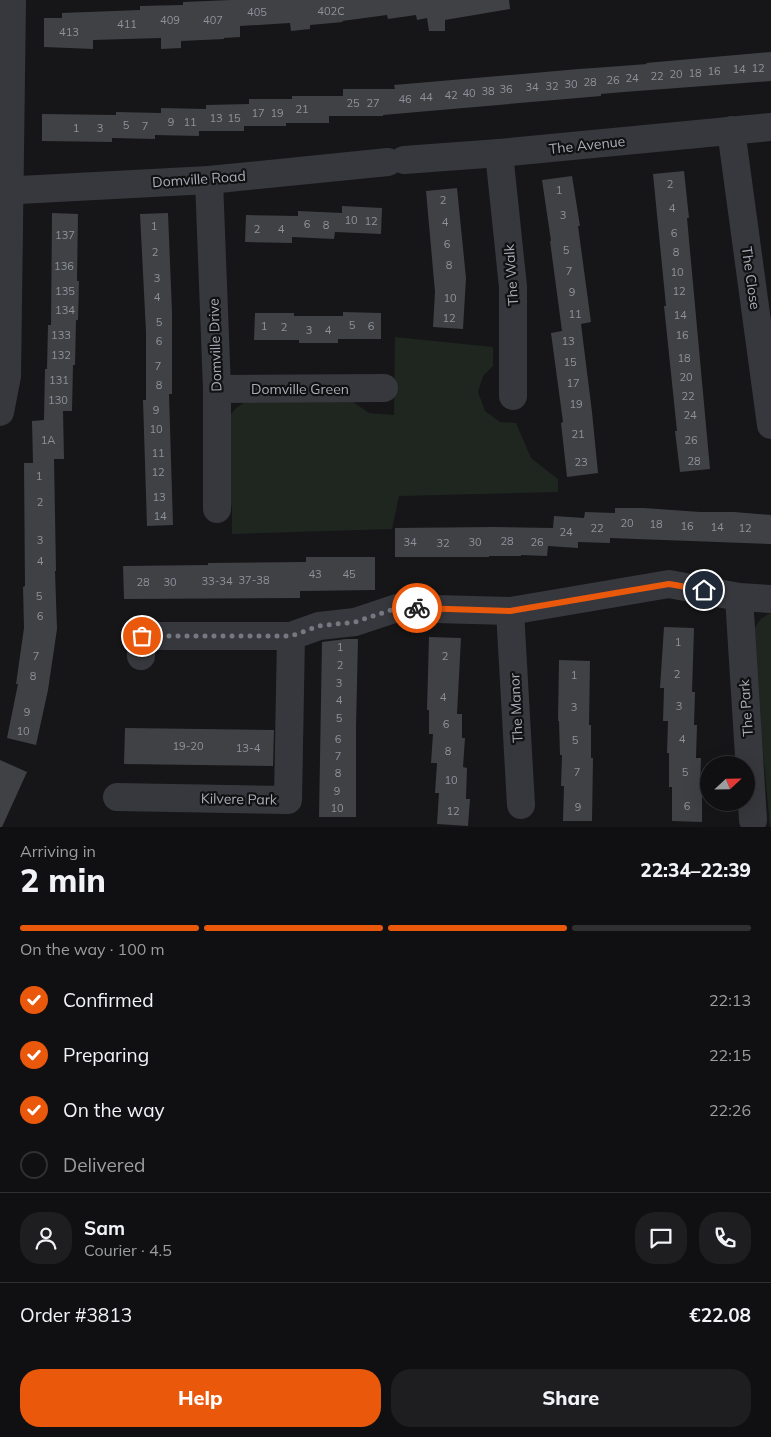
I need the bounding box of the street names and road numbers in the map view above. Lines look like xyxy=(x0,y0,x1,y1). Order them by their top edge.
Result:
street label: The Avenue xyxy=(548,132,626,158)
street label: Domville Road xyxy=(152,167,246,191)
street label: The Walk xyxy=(500,243,522,306)
street label: The Close xyxy=(738,245,764,311)
street label: Domville Drive xyxy=(204,298,226,392)
street label: Domville Green xyxy=(251,380,349,398)
street label: The Manor xyxy=(505,672,527,743)
street label: The Park xyxy=(735,678,757,737)
street label: Kilvere Park xyxy=(201,789,278,809)

